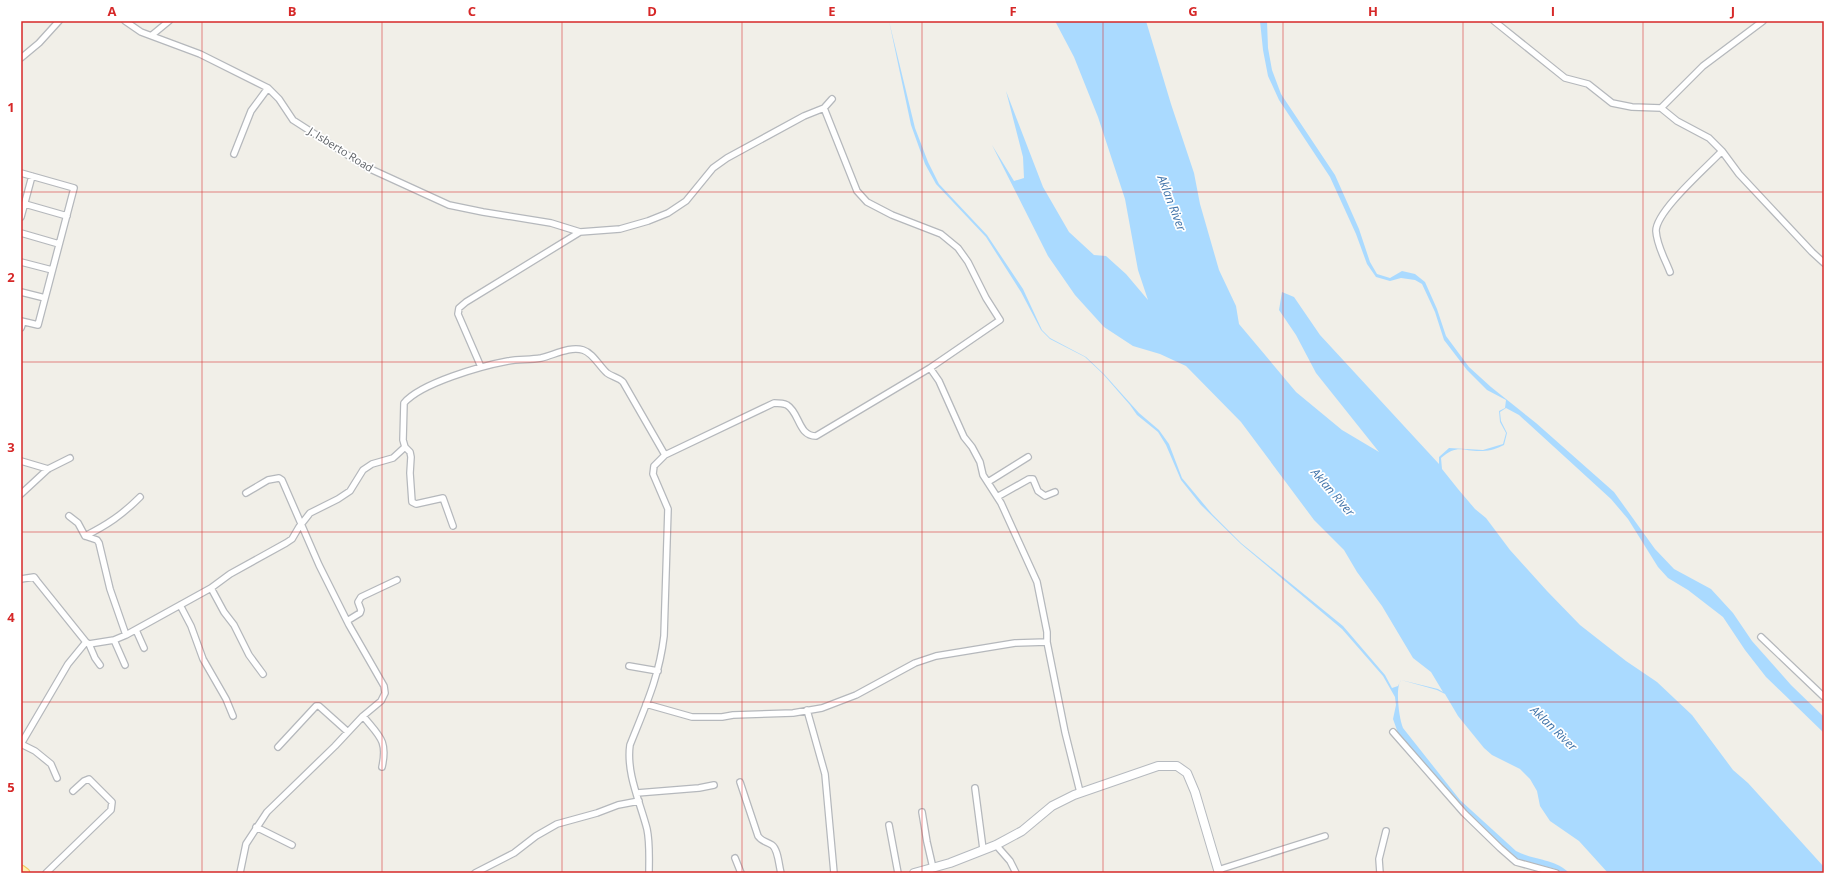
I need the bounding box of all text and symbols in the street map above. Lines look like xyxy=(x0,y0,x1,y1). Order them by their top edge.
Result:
text: A xyxy=(108,2,117,20)
text: B xyxy=(288,2,297,20)
text: C xyxy=(468,2,476,20)
text: D xyxy=(647,2,657,20)
text: E xyxy=(828,2,836,20)
text: F xyxy=(1009,2,1017,20)
text: G xyxy=(1188,2,1198,20)
text: H xyxy=(1368,2,1378,20)
text: I xyxy=(1551,2,1555,20)
text: J xyxy=(1730,2,1735,20)
text: 1 xyxy=(7,98,15,116)
street label: J. Isberto Road xyxy=(305,122,376,175)
water label: Aklan River xyxy=(1153,172,1191,235)
text: 2 xyxy=(7,268,15,286)
text: 3 xyxy=(7,438,15,456)
water label: Aklan River xyxy=(1307,464,1359,521)
text: 4 xyxy=(7,608,15,626)
water label: Aklan River xyxy=(1526,701,1582,755)
text: 5 xyxy=(7,778,15,796)

